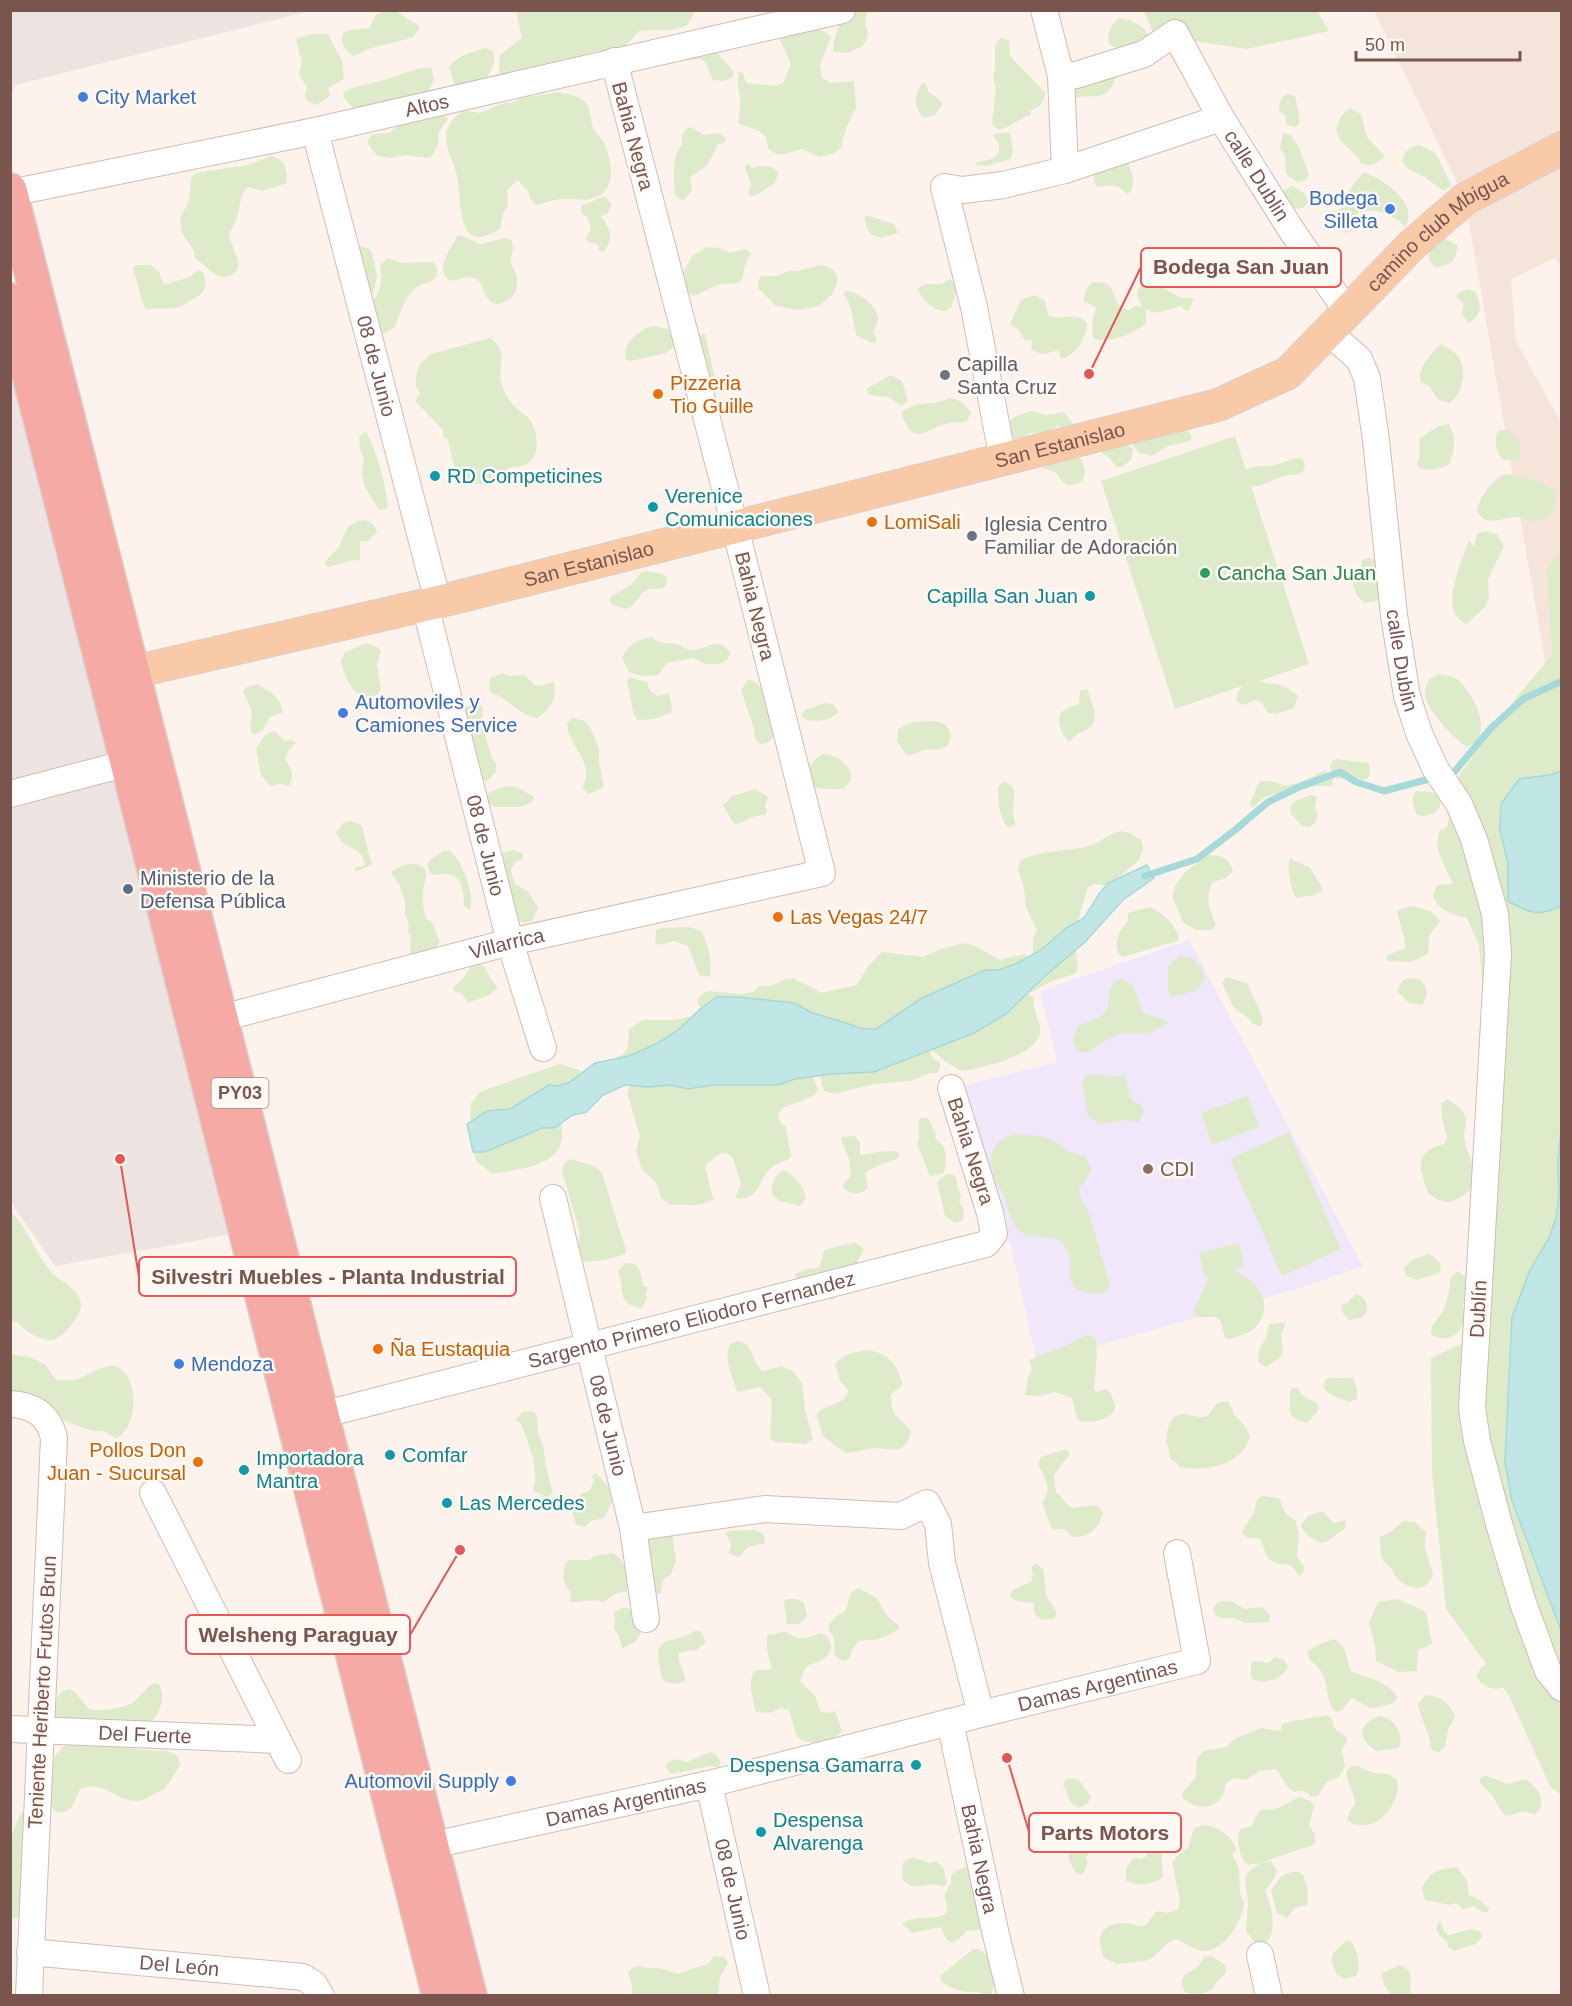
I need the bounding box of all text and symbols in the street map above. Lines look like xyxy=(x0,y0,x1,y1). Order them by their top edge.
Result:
scale bar xyxy=(1356,24,1520,62)
text: 50 m xyxy=(1365,35,1405,55)
street label: Bahia Negra xyxy=(608,79,658,193)
place label: City Market xyxy=(95,86,197,108)
marker: City Market xyxy=(76,90,90,104)
street label: Altos xyxy=(403,90,451,121)
street label: calle Dublin xyxy=(1220,126,1294,225)
street label: camino club Mbigua xyxy=(1362,167,1513,296)
place label: Bodega Silleta xyxy=(1309,187,1379,232)
marker: Bodega Silleta xyxy=(1383,202,1397,216)
callout: Bodega San Juan xyxy=(1141,248,1341,287)
text: Bodega San Juan xyxy=(1153,255,1329,278)
street label: 08 de Junio xyxy=(353,313,400,419)
place label: Capilla Santa Cruz xyxy=(957,353,1057,398)
marker: Capilla Santa Cruz xyxy=(938,368,952,382)
place label: Pizzeria Tio Guille xyxy=(670,372,754,417)
marker: Pizzeria Tio Guille xyxy=(651,387,665,401)
street label: San Estanislao xyxy=(992,418,1127,472)
place label: RD Competicines xyxy=(447,465,603,487)
marker: RD Competicines xyxy=(428,469,442,483)
place label: Verenice Comunicaciones xyxy=(665,485,813,530)
marker: Verenice Comunicaciones xyxy=(646,500,660,514)
place label: LomiSali xyxy=(884,511,961,533)
place label: Iglesia Centro Familiar de Adoración xyxy=(984,513,1177,558)
marker: LomiSali xyxy=(865,515,879,529)
marker: Iglesia Centro Familiar de Adoración xyxy=(965,529,979,543)
street label: San Estanislao xyxy=(521,537,656,591)
street label: Bahia Negra xyxy=(731,549,779,663)
place label: Cancha San Juan xyxy=(1217,562,1376,584)
marker: Cancha San Juan xyxy=(1198,566,1212,580)
place label: Capilla San Juan xyxy=(927,585,1078,607)
marker: Capilla San Juan xyxy=(1083,589,1097,603)
street label: calle Dublin xyxy=(1382,608,1422,714)
place label: Automoviles y Camiones Service xyxy=(355,691,517,736)
marker: Automoviles y Camiones Service xyxy=(336,706,350,720)
street label: 08 de Junio xyxy=(462,793,509,898)
place label: Ministerio de la Defensa Pública xyxy=(140,867,287,912)
marker: Ministerio de la Defensa Pública xyxy=(121,882,135,896)
place label: Las Vegas 24/7 xyxy=(790,906,928,928)
marker: Las Vegas 24/7 xyxy=(771,910,785,924)
street label: Villarrica xyxy=(467,924,547,963)
road number: PY03 xyxy=(212,1078,268,1108)
street label: Bahia Negra xyxy=(943,1095,999,1208)
place label: CDI xyxy=(1160,1158,1194,1180)
marker: CDI xyxy=(1141,1162,1155,1176)
callout: Silvestri Muebles - Planta Industrial xyxy=(139,1257,516,1296)
text: Silvestri Muebles - Planta Industrial xyxy=(151,1265,505,1288)
street label: Sargento Primero Eliodoro Fernandez xyxy=(526,1267,857,1372)
street label: Dublín xyxy=(1466,1280,1490,1338)
place label: Ña Eustaquia xyxy=(390,1337,511,1360)
marker: Ña Eustaquia xyxy=(371,1342,385,1356)
place label: Mendoza xyxy=(191,1353,274,1375)
marker: Mendoza xyxy=(172,1357,186,1371)
street label: 08 de Junio xyxy=(585,1373,631,1478)
place label: Pollos Don Juan - Sucursal xyxy=(47,1439,186,1484)
place label: Comfar xyxy=(402,1444,468,1466)
place label: Importadora Mantra xyxy=(256,1447,365,1492)
marker: Comfar xyxy=(383,1448,397,1462)
marker: Pollos Don Juan - Sucursal xyxy=(191,1455,205,1469)
marker: Importadora Mantra xyxy=(237,1463,251,1477)
place label: Las Mercedes xyxy=(459,1492,585,1514)
marker: Las Mercedes xyxy=(440,1496,454,1510)
street label: Teniente Heriberto Frutos Brun xyxy=(24,1555,60,1829)
callout: Welsheng Paraguay xyxy=(186,1615,410,1654)
text: Welsheng Paraguay xyxy=(198,1623,398,1646)
street label: Damas Argentinas xyxy=(1016,1655,1180,1716)
street label: Del Fuerte xyxy=(98,1722,192,1747)
place label: Despensa Gamarra xyxy=(729,1754,905,1776)
marker: Despensa Gamarra xyxy=(909,1758,923,1772)
place label: Automovil Supply xyxy=(344,1770,499,1792)
marker: Automovil Supply xyxy=(504,1774,518,1788)
street label: Damas Argentinas xyxy=(544,1774,708,1831)
street label: Bahia Negra xyxy=(957,1802,1002,1916)
place label: Despensa Alvarenga xyxy=(773,1809,864,1854)
callout: Parts Motors xyxy=(1029,1813,1181,1852)
text: Parts Motors xyxy=(1041,1821,1169,1844)
marker: Despensa Alvarenga xyxy=(754,1825,768,1839)
street label: 08 de Junio xyxy=(711,1836,755,1942)
street label: Del León xyxy=(138,1951,220,1980)

